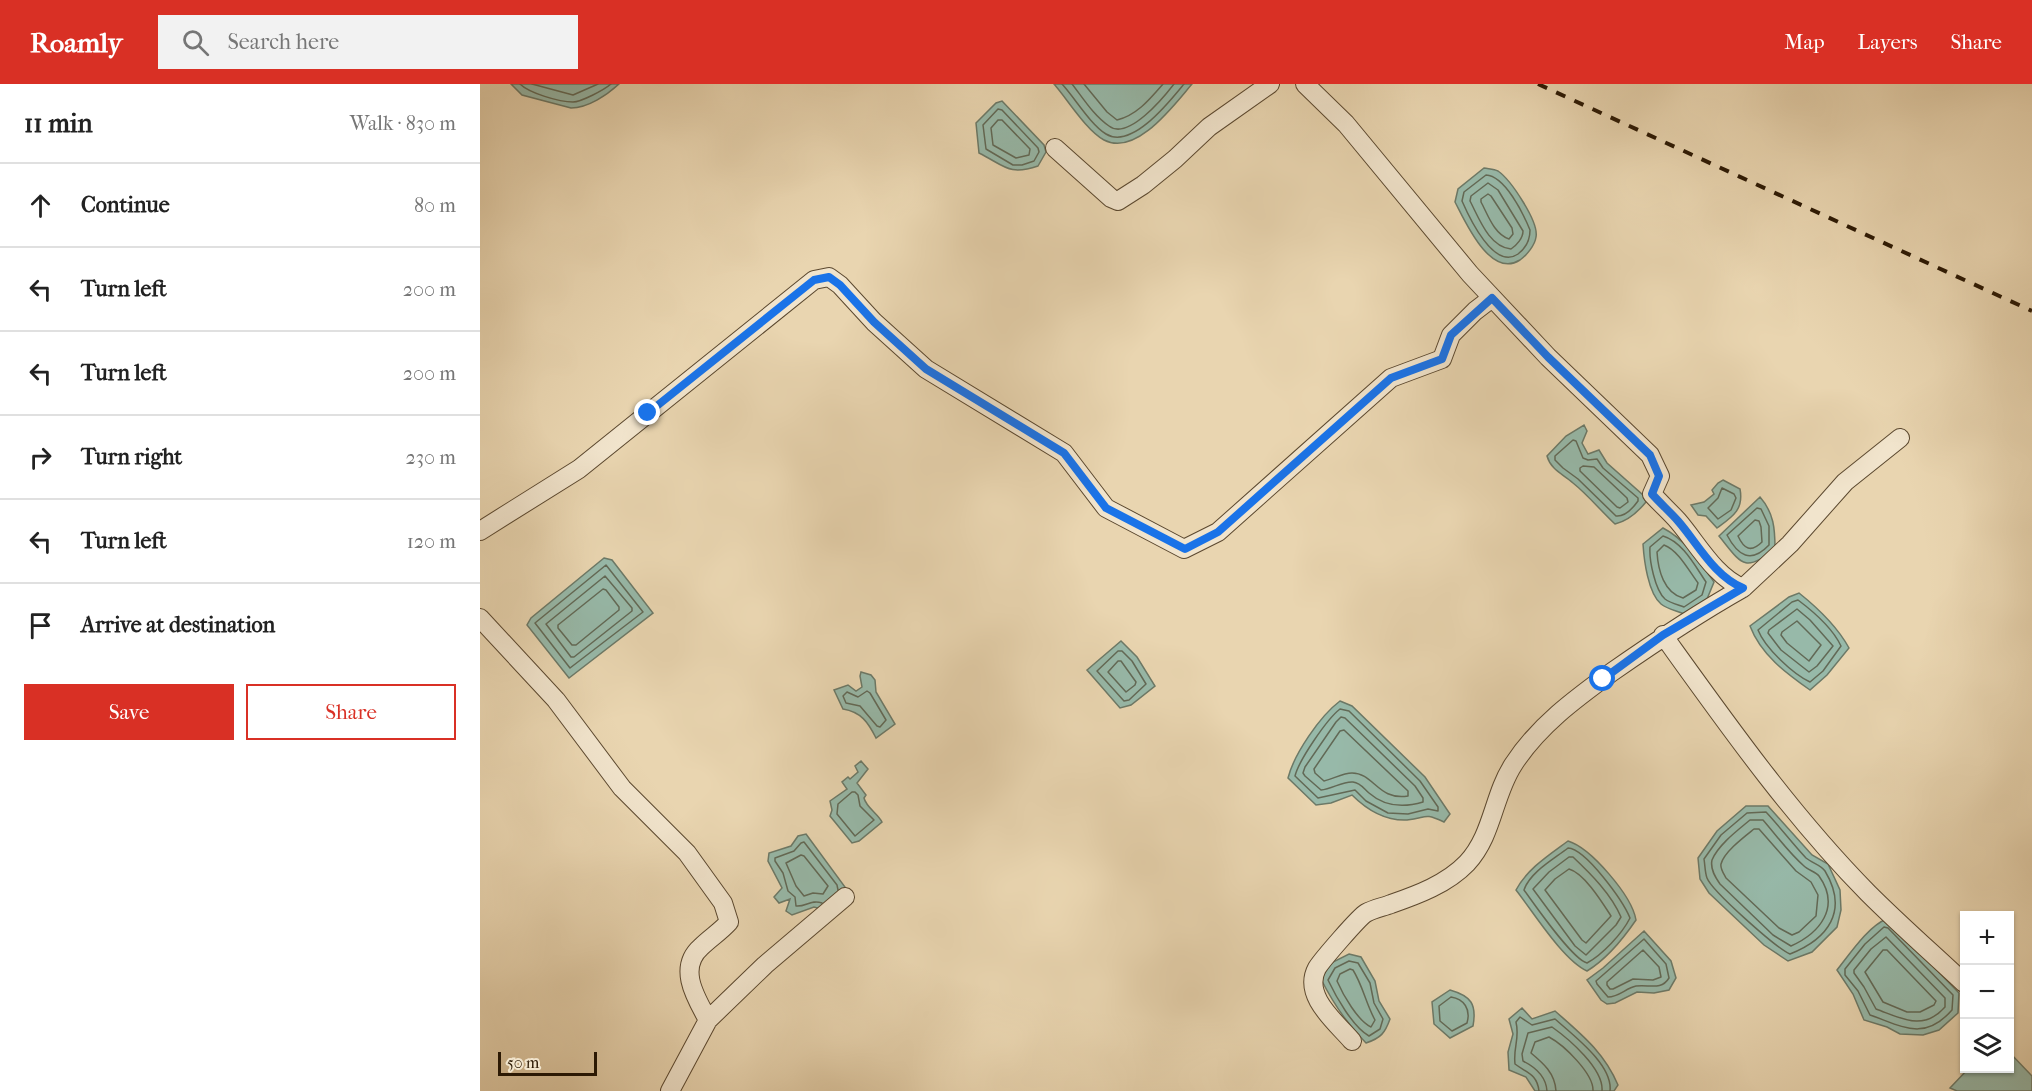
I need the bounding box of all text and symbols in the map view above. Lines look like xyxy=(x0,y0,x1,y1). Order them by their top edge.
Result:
search box xyxy=(158,15,578,69)
text: Roamly xyxy=(30,26,122,59)
icon: search xyxy=(179,26,212,59)
text: Search here xyxy=(227,29,339,55)
text: Map xyxy=(1784,30,1825,54)
text: Layers xyxy=(1858,30,1917,54)
text: Share xyxy=(1950,30,2002,54)
text: 11 min xyxy=(24,108,93,139)
text: Walk · 830 m xyxy=(350,112,456,135)
icon: ahead xyxy=(24,189,57,222)
text: Continue xyxy=(81,192,170,218)
text: 80 m xyxy=(414,194,456,217)
icon: left xyxy=(24,273,57,306)
text: Turn left xyxy=(81,276,167,302)
text: 200 m xyxy=(403,278,456,301)
icon: left xyxy=(24,357,57,390)
text: Turn left xyxy=(81,360,167,386)
text: 200 m xyxy=(403,362,456,385)
route end xyxy=(634,399,660,425)
icon: right xyxy=(24,441,57,474)
text: Turn right xyxy=(81,444,182,470)
text: 230 m xyxy=(406,446,456,469)
icon: left xyxy=(24,525,57,558)
text: Turn left xyxy=(81,528,167,554)
text: 120 m xyxy=(407,530,456,553)
icon: arrive xyxy=(24,609,57,642)
text: Arrive at destination xyxy=(81,612,275,638)
route start xyxy=(1589,665,1615,691)
button: Save xyxy=(24,684,234,740)
button: Share xyxy=(246,684,456,740)
map controls xyxy=(1960,911,2014,1073)
button: + xyxy=(1960,911,2014,965)
button: − xyxy=(1960,965,2014,1019)
button: layers xyxy=(1960,1019,2014,1073)
scale bar xyxy=(498,1049,597,1076)
text: 50 m xyxy=(507,1053,539,1072)

